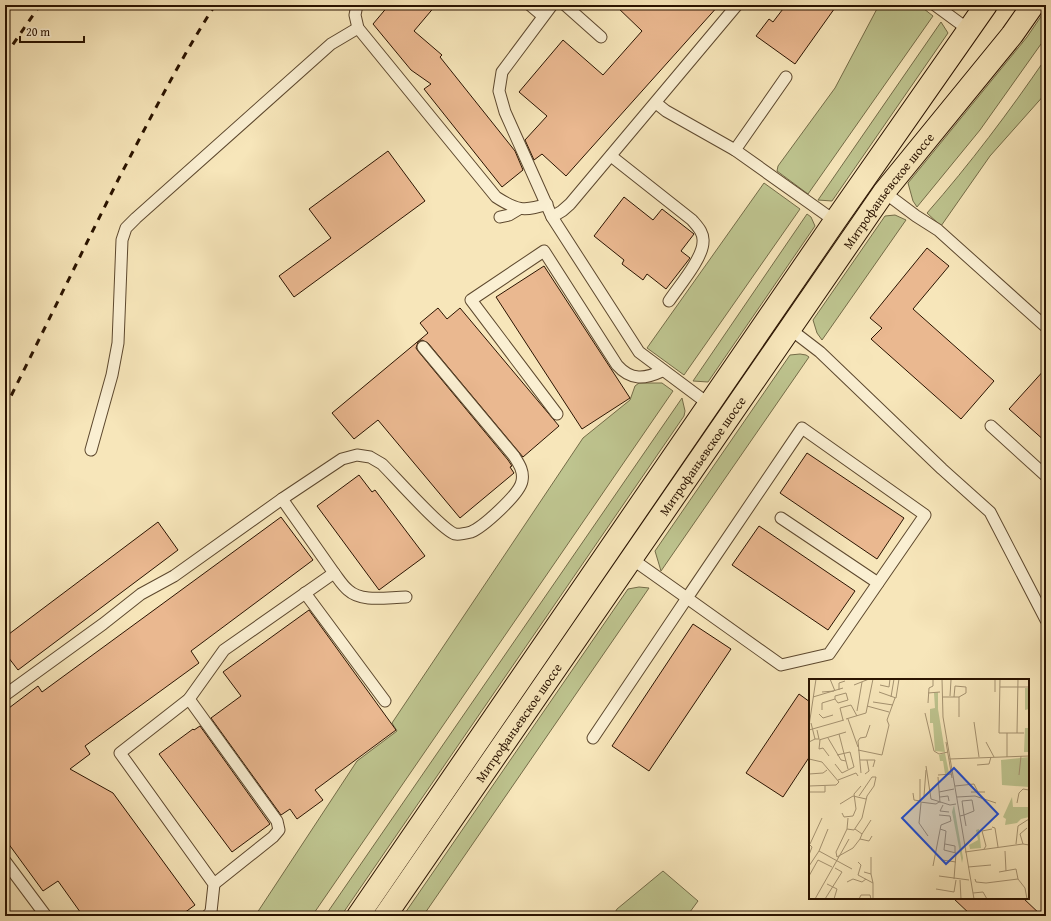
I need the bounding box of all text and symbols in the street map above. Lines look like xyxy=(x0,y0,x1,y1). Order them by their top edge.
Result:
scale bar xyxy=(20,18,84,44)
text: 20 m xyxy=(26,23,50,40)
street label: Митрофаньевское шоссе xyxy=(838,128,938,253)
street label: Митрофаньевское шоссе xyxy=(654,392,750,519)
street label: Митрофаньевское шоссе xyxy=(470,659,566,786)
inset map xyxy=(809,679,1029,899)

